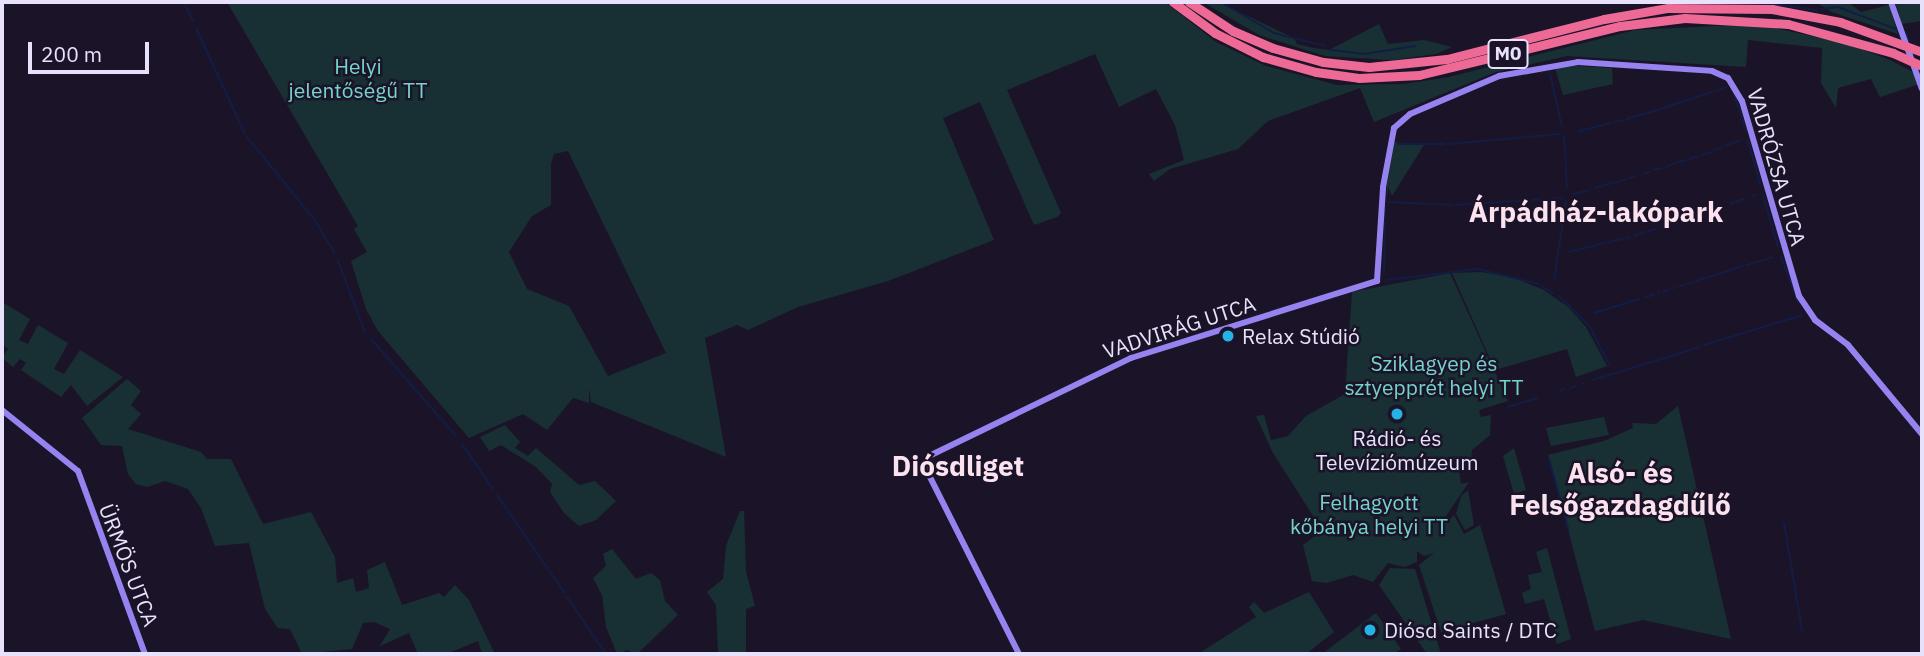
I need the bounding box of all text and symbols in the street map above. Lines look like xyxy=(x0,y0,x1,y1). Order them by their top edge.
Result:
scale bar xyxy=(32,28,152,72)
road number: M0 xyxy=(1487,38,1529,70)
text: 200 m xyxy=(41,40,102,68)
park label: Helyi jelentőségű TT xyxy=(288,53,428,103)
street label: VADRÓZSA UTCA xyxy=(1743,85,1811,249)
district label: Árpádház-lakópark xyxy=(1469,195,1723,229)
street label: VADVIRÁG UTCA xyxy=(1100,290,1258,364)
place label: Relax Stúdió xyxy=(1242,323,1360,349)
marker: Relax Stúdió xyxy=(1220,328,1236,344)
park label: Sziklagyep és sztyepprét helyi TT xyxy=(1344,350,1524,400)
marker: Rádió- és Televíziómúzeum xyxy=(1389,406,1405,422)
place label: Rádió- és Televíziómúzeum xyxy=(1315,425,1479,475)
district label: Diósdliget xyxy=(892,449,1024,483)
district label: Alsó- és Felsőgazdagdűlő xyxy=(1509,456,1731,522)
park label: Felhagyott kőbánya helyi TT xyxy=(1290,489,1448,539)
street label: ÜRMÖS UTCA xyxy=(94,500,164,630)
place label: Diósd Saints / DTC xyxy=(1384,617,1557,643)
marker: Diósd Saints / DTC xyxy=(1362,622,1378,638)

